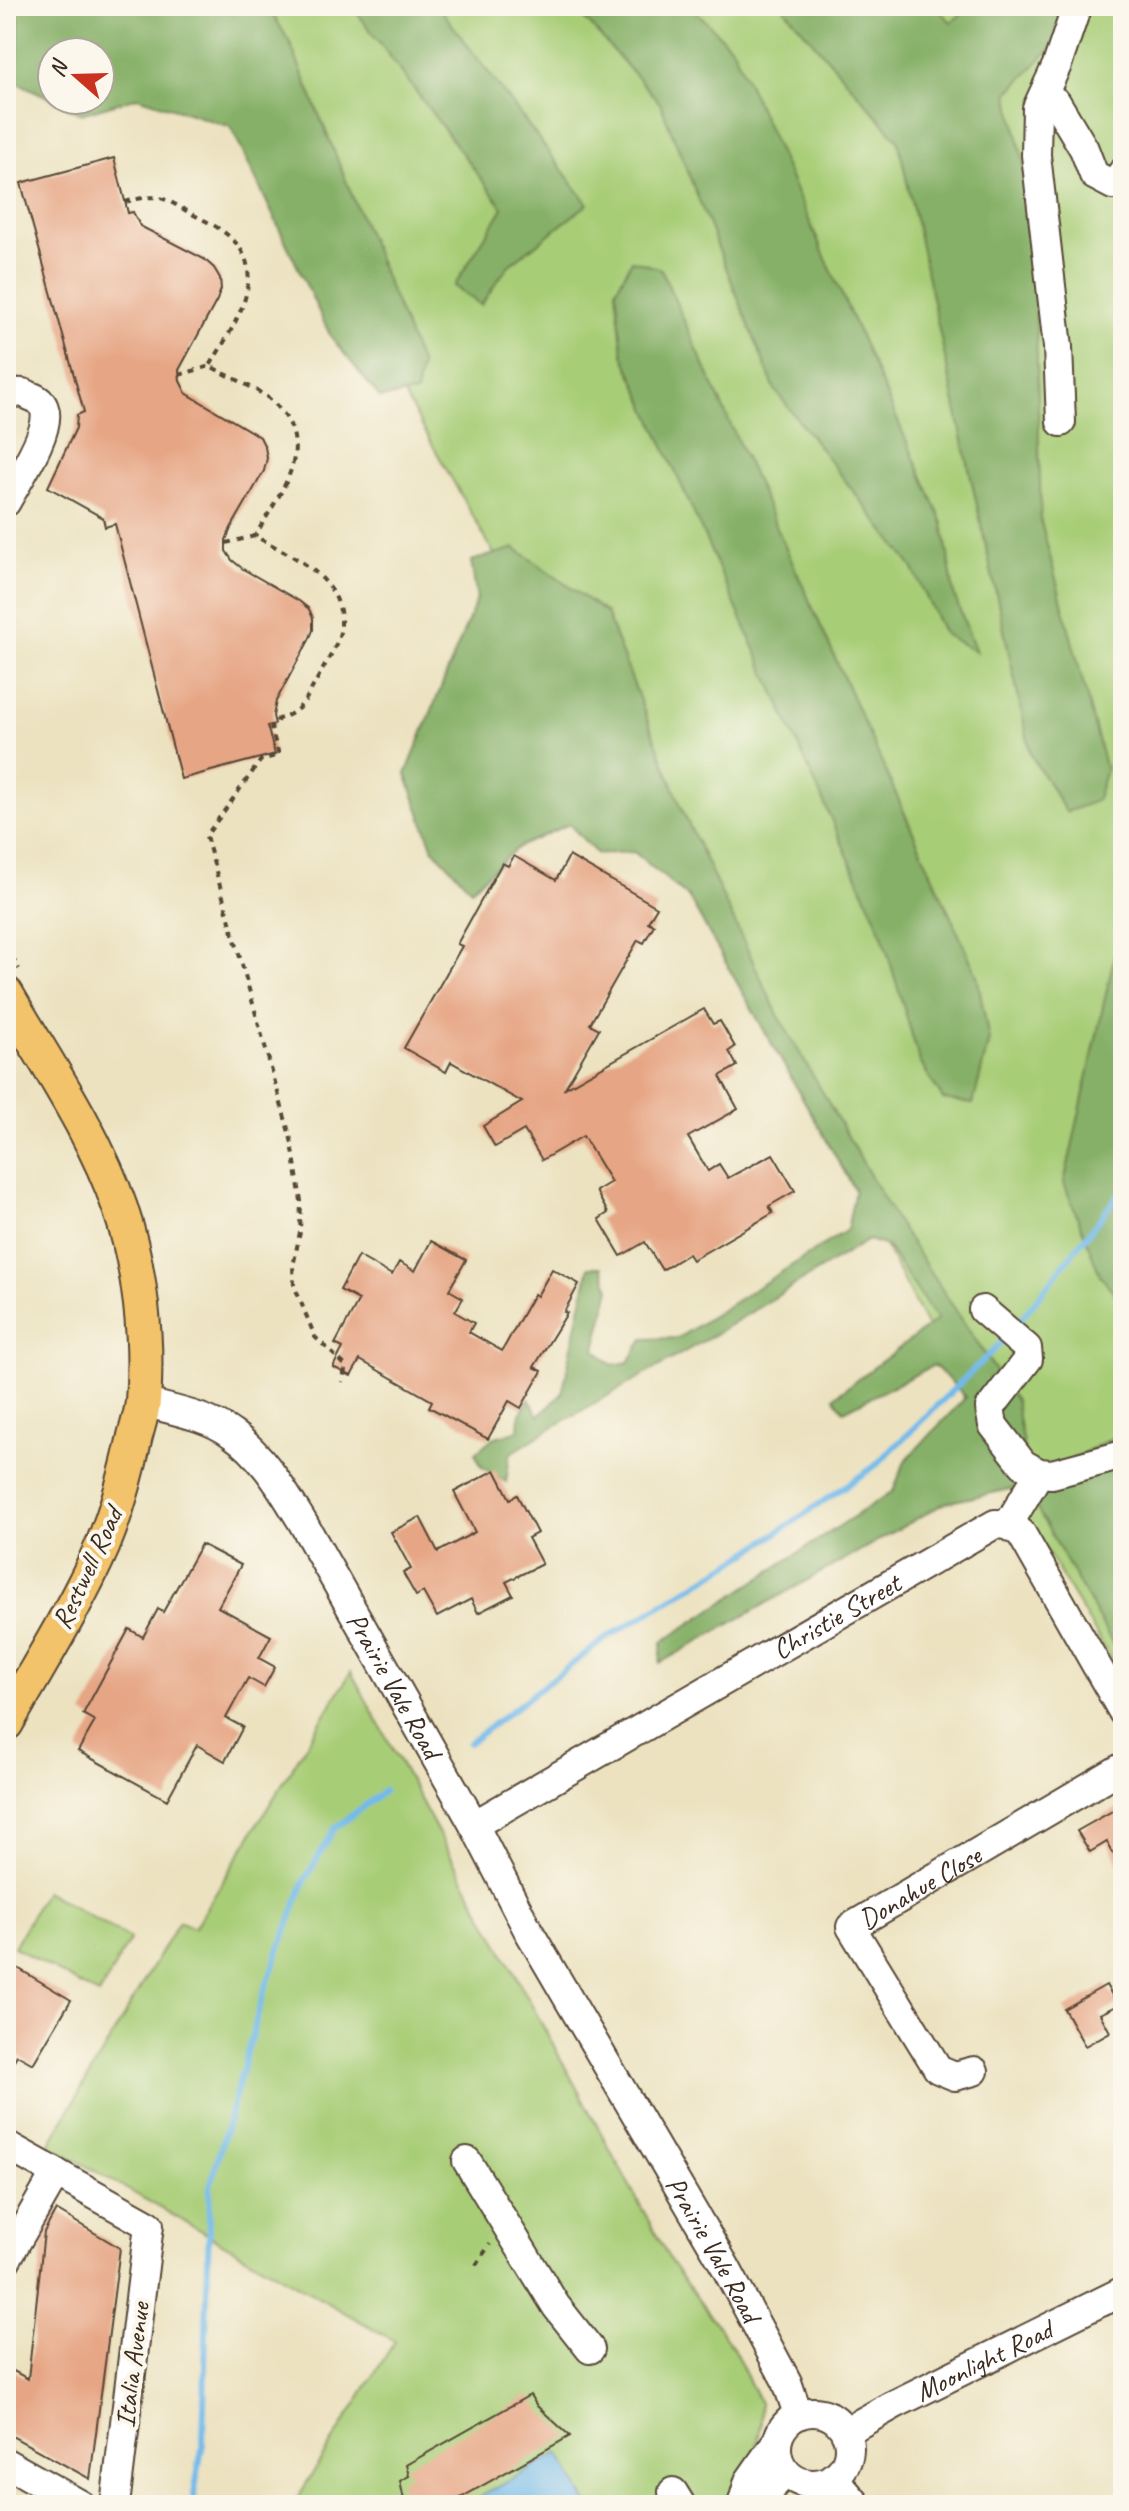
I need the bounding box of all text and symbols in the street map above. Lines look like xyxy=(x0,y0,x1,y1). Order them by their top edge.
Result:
north arrow xyxy=(36,36,116,116)
text: N xyxy=(43,55,75,81)
street label: Restwell Road xyxy=(44,1498,132,1634)
street label: Christie Street xyxy=(766,1564,909,1667)
street label: Prairie Vale Road xyxy=(340,1606,452,1768)
street label: Donahue Close xyxy=(852,1836,988,1936)
street label: Prairie Vale Road xyxy=(659,2170,771,2331)
street label: Italia Avenue xyxy=(107,2299,157,2430)
street label: Moonlight Road xyxy=(909,2310,1061,2409)

